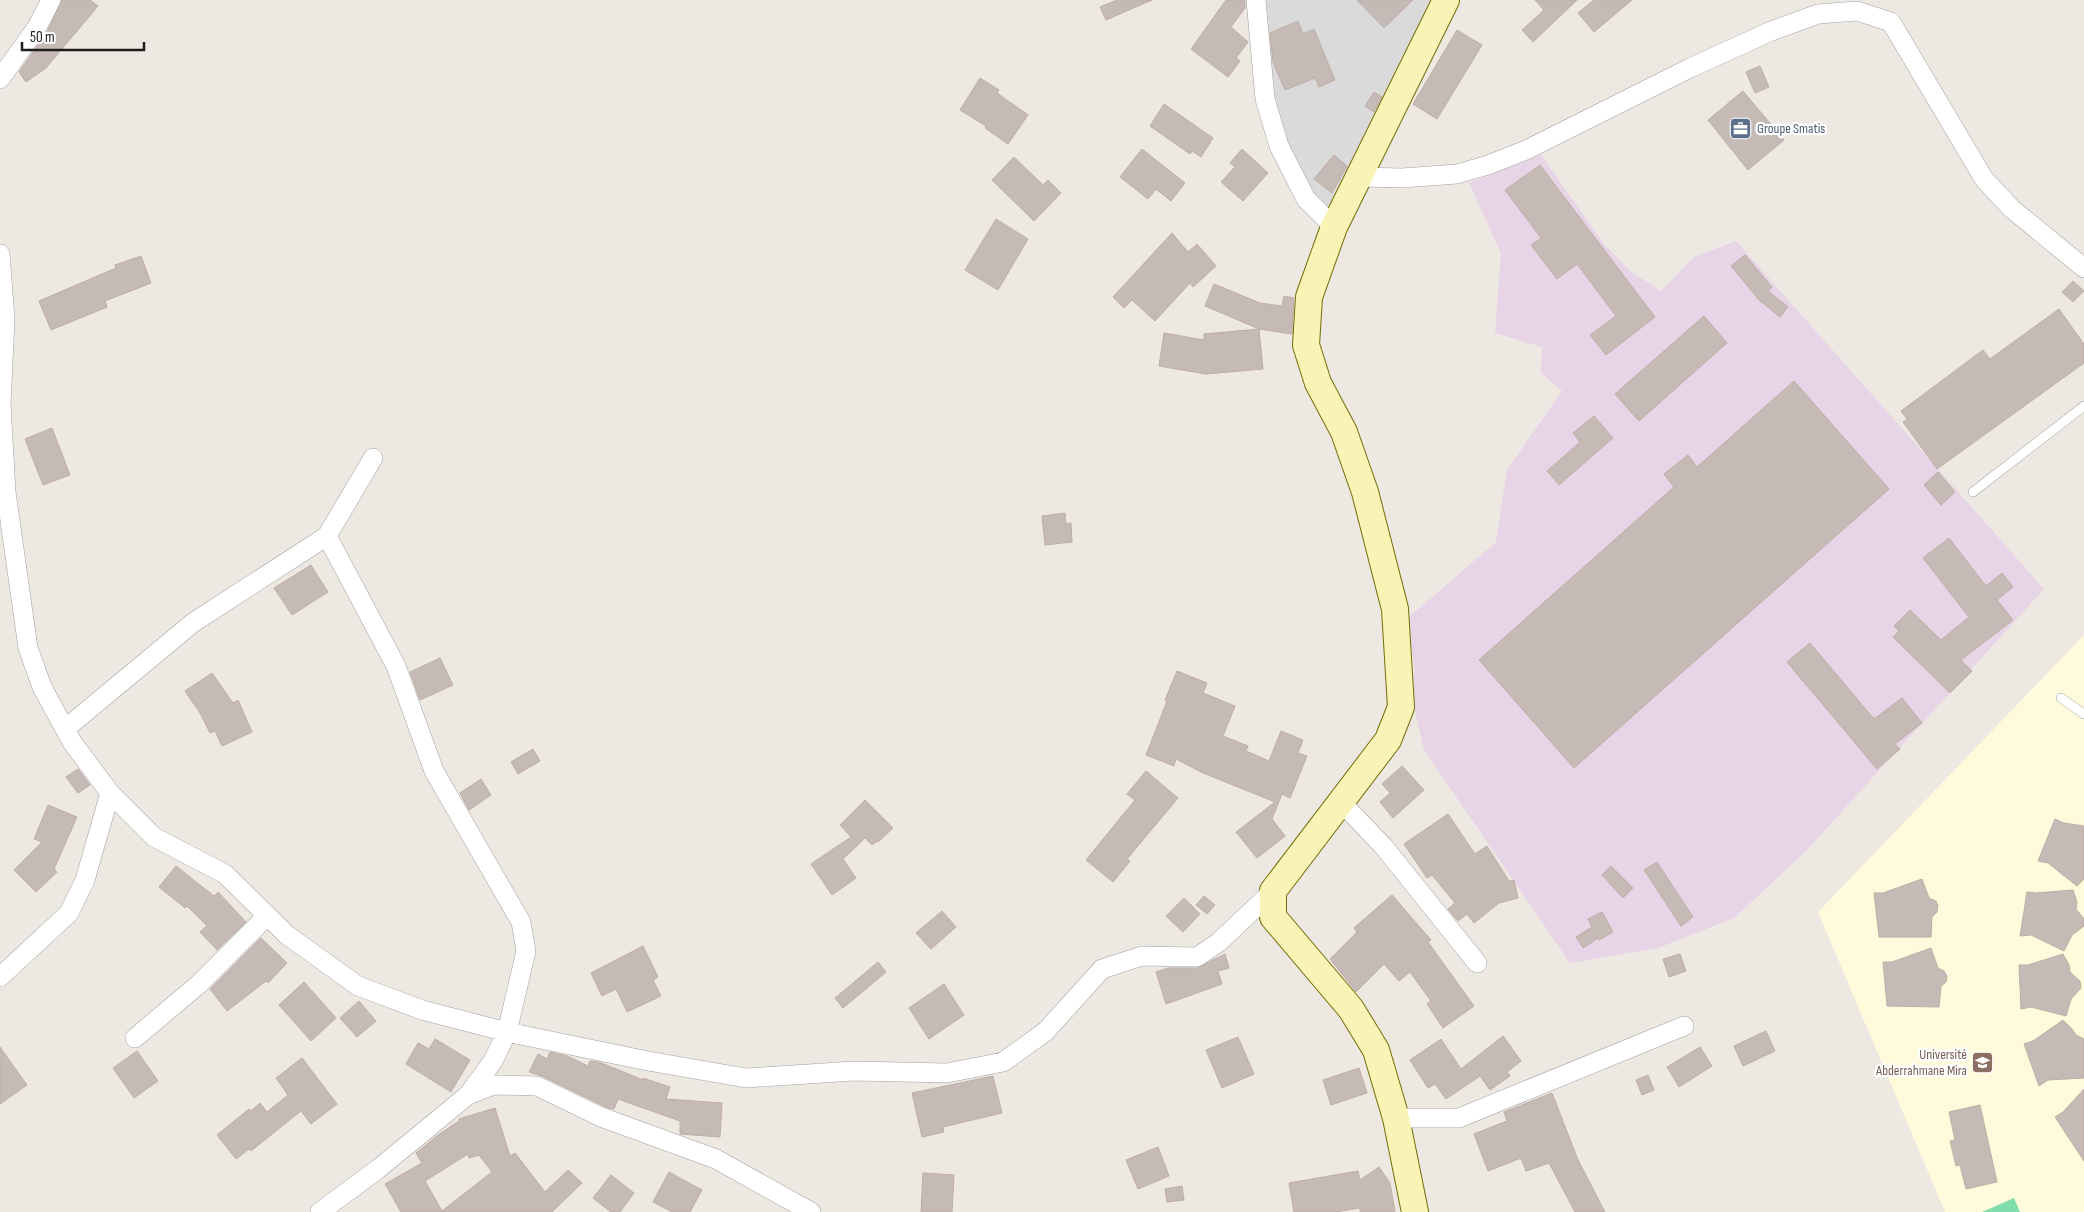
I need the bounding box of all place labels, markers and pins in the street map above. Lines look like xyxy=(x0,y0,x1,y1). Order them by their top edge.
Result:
office icon: Groupe Smatis xyxy=(1729,116,1753,140)
place label: Groupe Smatis xyxy=(1757,120,1825,137)
place label: Université Abderrahmane Mira xyxy=(1875,1046,1967,1079)
school or university icon: Université Abderrahmane Mira xyxy=(1971,1050,1995,1074)

